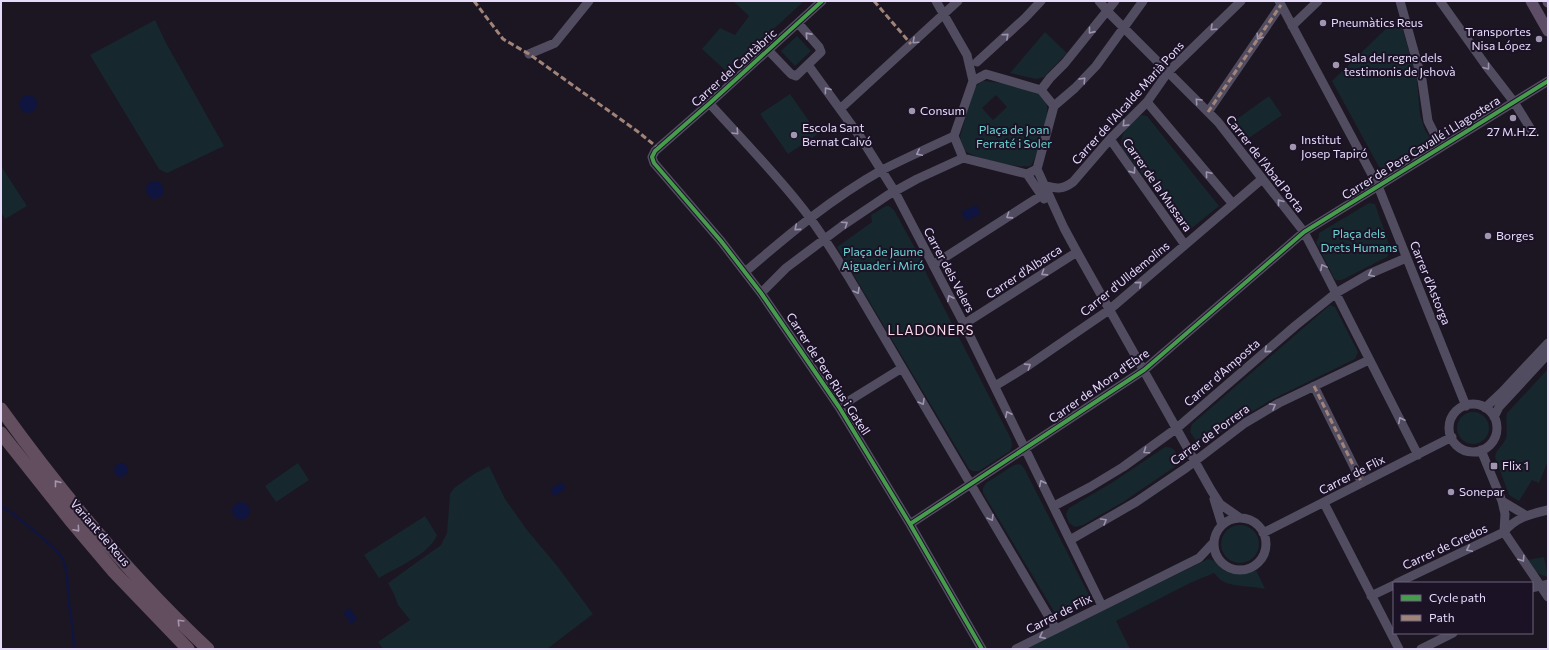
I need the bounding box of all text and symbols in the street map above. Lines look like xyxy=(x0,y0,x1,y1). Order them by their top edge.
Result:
place label: Pneumàtics Reus xyxy=(1331,15,1423,29)
marker: Pneumàtics Reus xyxy=(1318,18,1328,28)
one-way arrow xyxy=(1210,23,1218,31)
place label: Transportes Nisa López xyxy=(1465,24,1531,52)
street label: Carrer del Cantàbric xyxy=(688,25,779,109)
one-way arrow xyxy=(1088,27,1095,34)
one-way arrow xyxy=(806,33,813,40)
one-way arrow xyxy=(1001,33,1009,40)
one-way arrow xyxy=(1256,33,1264,40)
marker: Transportes Nisa López xyxy=(1534,34,1544,44)
one-way arrow xyxy=(912,36,920,44)
street label: Carrer de l'Alcalde Marià Pons xyxy=(1068,38,1186,167)
place label: Sala del regne dels testimonis de Jehovà xyxy=(1344,50,1455,79)
marker: Sala del regne dels testimonis de Jehovà xyxy=(1331,60,1341,70)
one-way arrow xyxy=(1482,63,1490,70)
one-way arrow xyxy=(1078,77,1085,85)
one-way arrow xyxy=(824,87,832,94)
street label: Carrer de Pere Cavallé i Llagostera xyxy=(1339,93,1502,202)
one-way arrow xyxy=(1195,98,1203,106)
place label: Consum xyxy=(920,103,965,117)
marker: Consum xyxy=(907,106,917,116)
street label: Carrer de l'Abad Porta xyxy=(1224,112,1308,215)
marker: 27 M.H.Z. xyxy=(1508,113,1518,123)
one-way arrow xyxy=(1123,119,1130,127)
place label: Escola Sant Bernat Calvó xyxy=(802,120,872,148)
park label: Plaça de Joan Ferraté i Soler xyxy=(976,122,1052,150)
place label: 27 M.H.Z. xyxy=(1487,124,1539,138)
one-way arrow xyxy=(731,127,739,135)
marker: Escola Sant Bernat Calvó xyxy=(789,130,799,140)
place label: Institut Josep Tapiró xyxy=(1301,132,1368,161)
street label: Carrer de la Mussara xyxy=(1120,135,1195,234)
marker: Institut Josep Tapiró xyxy=(1288,142,1298,152)
one-way arrow xyxy=(916,148,923,156)
one-way arrow xyxy=(1128,167,1136,174)
one-way arrow xyxy=(1205,171,1212,179)
one-way arrow xyxy=(1278,199,1285,206)
one-way arrow xyxy=(1006,211,1013,219)
one-way arrow xyxy=(841,221,848,228)
one-way arrow xyxy=(794,224,801,231)
street label: Carrer dels Velers xyxy=(922,225,978,315)
park label: Plaça dels Drets Humans xyxy=(1320,226,1398,254)
place label: Borges xyxy=(1496,228,1534,242)
marker: Borges xyxy=(1483,231,1493,241)
street label: Carrer d'Ulldemolins xyxy=(1077,238,1172,319)
street label: Carrer d'Astorga xyxy=(1408,239,1454,327)
street label: Carrer d'Albarca xyxy=(983,241,1064,301)
park label: Plaça de Jaume Aiguader i Miró xyxy=(842,244,924,272)
one-way arrow xyxy=(1320,264,1328,271)
one-way arrow xyxy=(1041,269,1048,276)
one-way arrow xyxy=(1368,269,1375,277)
one-way arrow xyxy=(1134,282,1142,289)
one-way arrow xyxy=(852,287,860,294)
one-way arrow xyxy=(948,294,955,302)
street label: Carrer de Pere Rius i Gatell xyxy=(784,310,874,437)
district label: LLADONERS xyxy=(888,322,974,338)
street label: Carrer d'Amposta xyxy=(1181,336,1262,409)
street label: Carrer de Mora d'Ebre xyxy=(1046,345,1151,425)
one-way arrow xyxy=(1264,346,1271,353)
one-way arrow xyxy=(1023,363,1030,370)
one-way arrow xyxy=(917,397,924,405)
street label: Carrer de Porrera xyxy=(1167,401,1252,467)
one-way arrow xyxy=(1269,404,1276,411)
one-way arrow xyxy=(1005,411,1013,418)
one-way arrow xyxy=(1398,417,1405,425)
one-way arrow xyxy=(1143,446,1150,453)
street label: Carrer de Flix xyxy=(1316,451,1387,497)
place label: Flix 1 xyxy=(1502,458,1529,472)
marker: Flix 1 xyxy=(1489,461,1499,471)
one-way arrow xyxy=(55,480,62,487)
one-way arrow xyxy=(1039,480,1047,487)
place label: Sonepar xyxy=(1459,484,1505,498)
marker: Sonepar xyxy=(1446,487,1456,497)
street label: Variant de Reus xyxy=(68,496,134,569)
one-way arrow xyxy=(986,514,993,521)
one-way arrow xyxy=(1100,518,1107,525)
street label: Carrer de Gredos xyxy=(1400,520,1489,572)
one-way arrow xyxy=(73,525,80,532)
one-way arrow xyxy=(1465,544,1473,552)
one-way arrow xyxy=(1517,555,1524,562)
legend xyxy=(1393,582,1533,634)
street label: Carrer de Flix xyxy=(1023,590,1094,636)
text: Cycle path xyxy=(1429,590,1486,604)
text: Path xyxy=(1429,610,1455,624)
one-way arrow xyxy=(177,619,185,627)
one-way arrow xyxy=(1039,631,1046,639)

